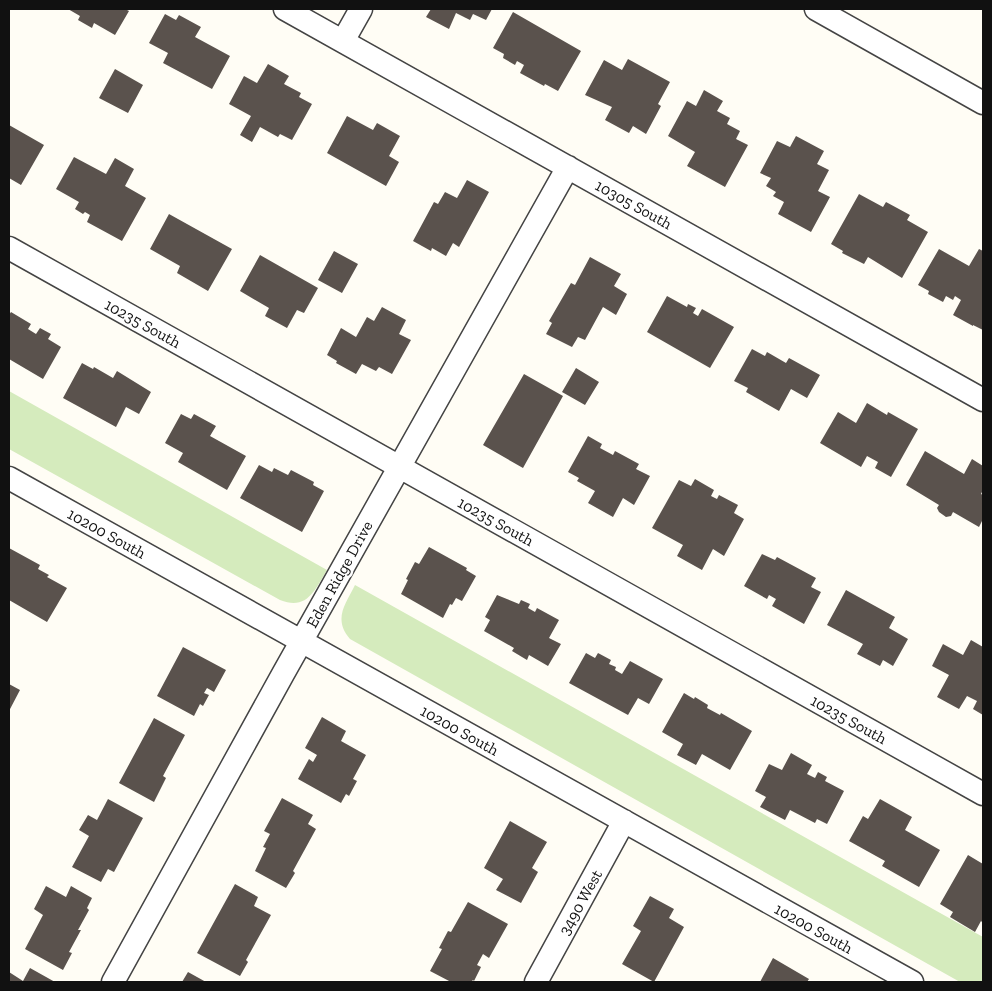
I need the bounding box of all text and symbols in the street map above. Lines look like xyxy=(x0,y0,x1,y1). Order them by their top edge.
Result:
street label: 10305 South xyxy=(592,176,675,233)
street label: 10235 South xyxy=(101,295,184,352)
street label: 10235 South xyxy=(454,493,537,550)
street label: 10200 South xyxy=(64,504,149,563)
street label: Eden Ridge Drive xyxy=(302,517,377,631)
street label: 10235 South xyxy=(807,691,890,748)
street label: 10200 South xyxy=(417,701,502,760)
street label: 3490 West xyxy=(555,866,606,938)
street label: 10200 South xyxy=(771,899,856,958)

